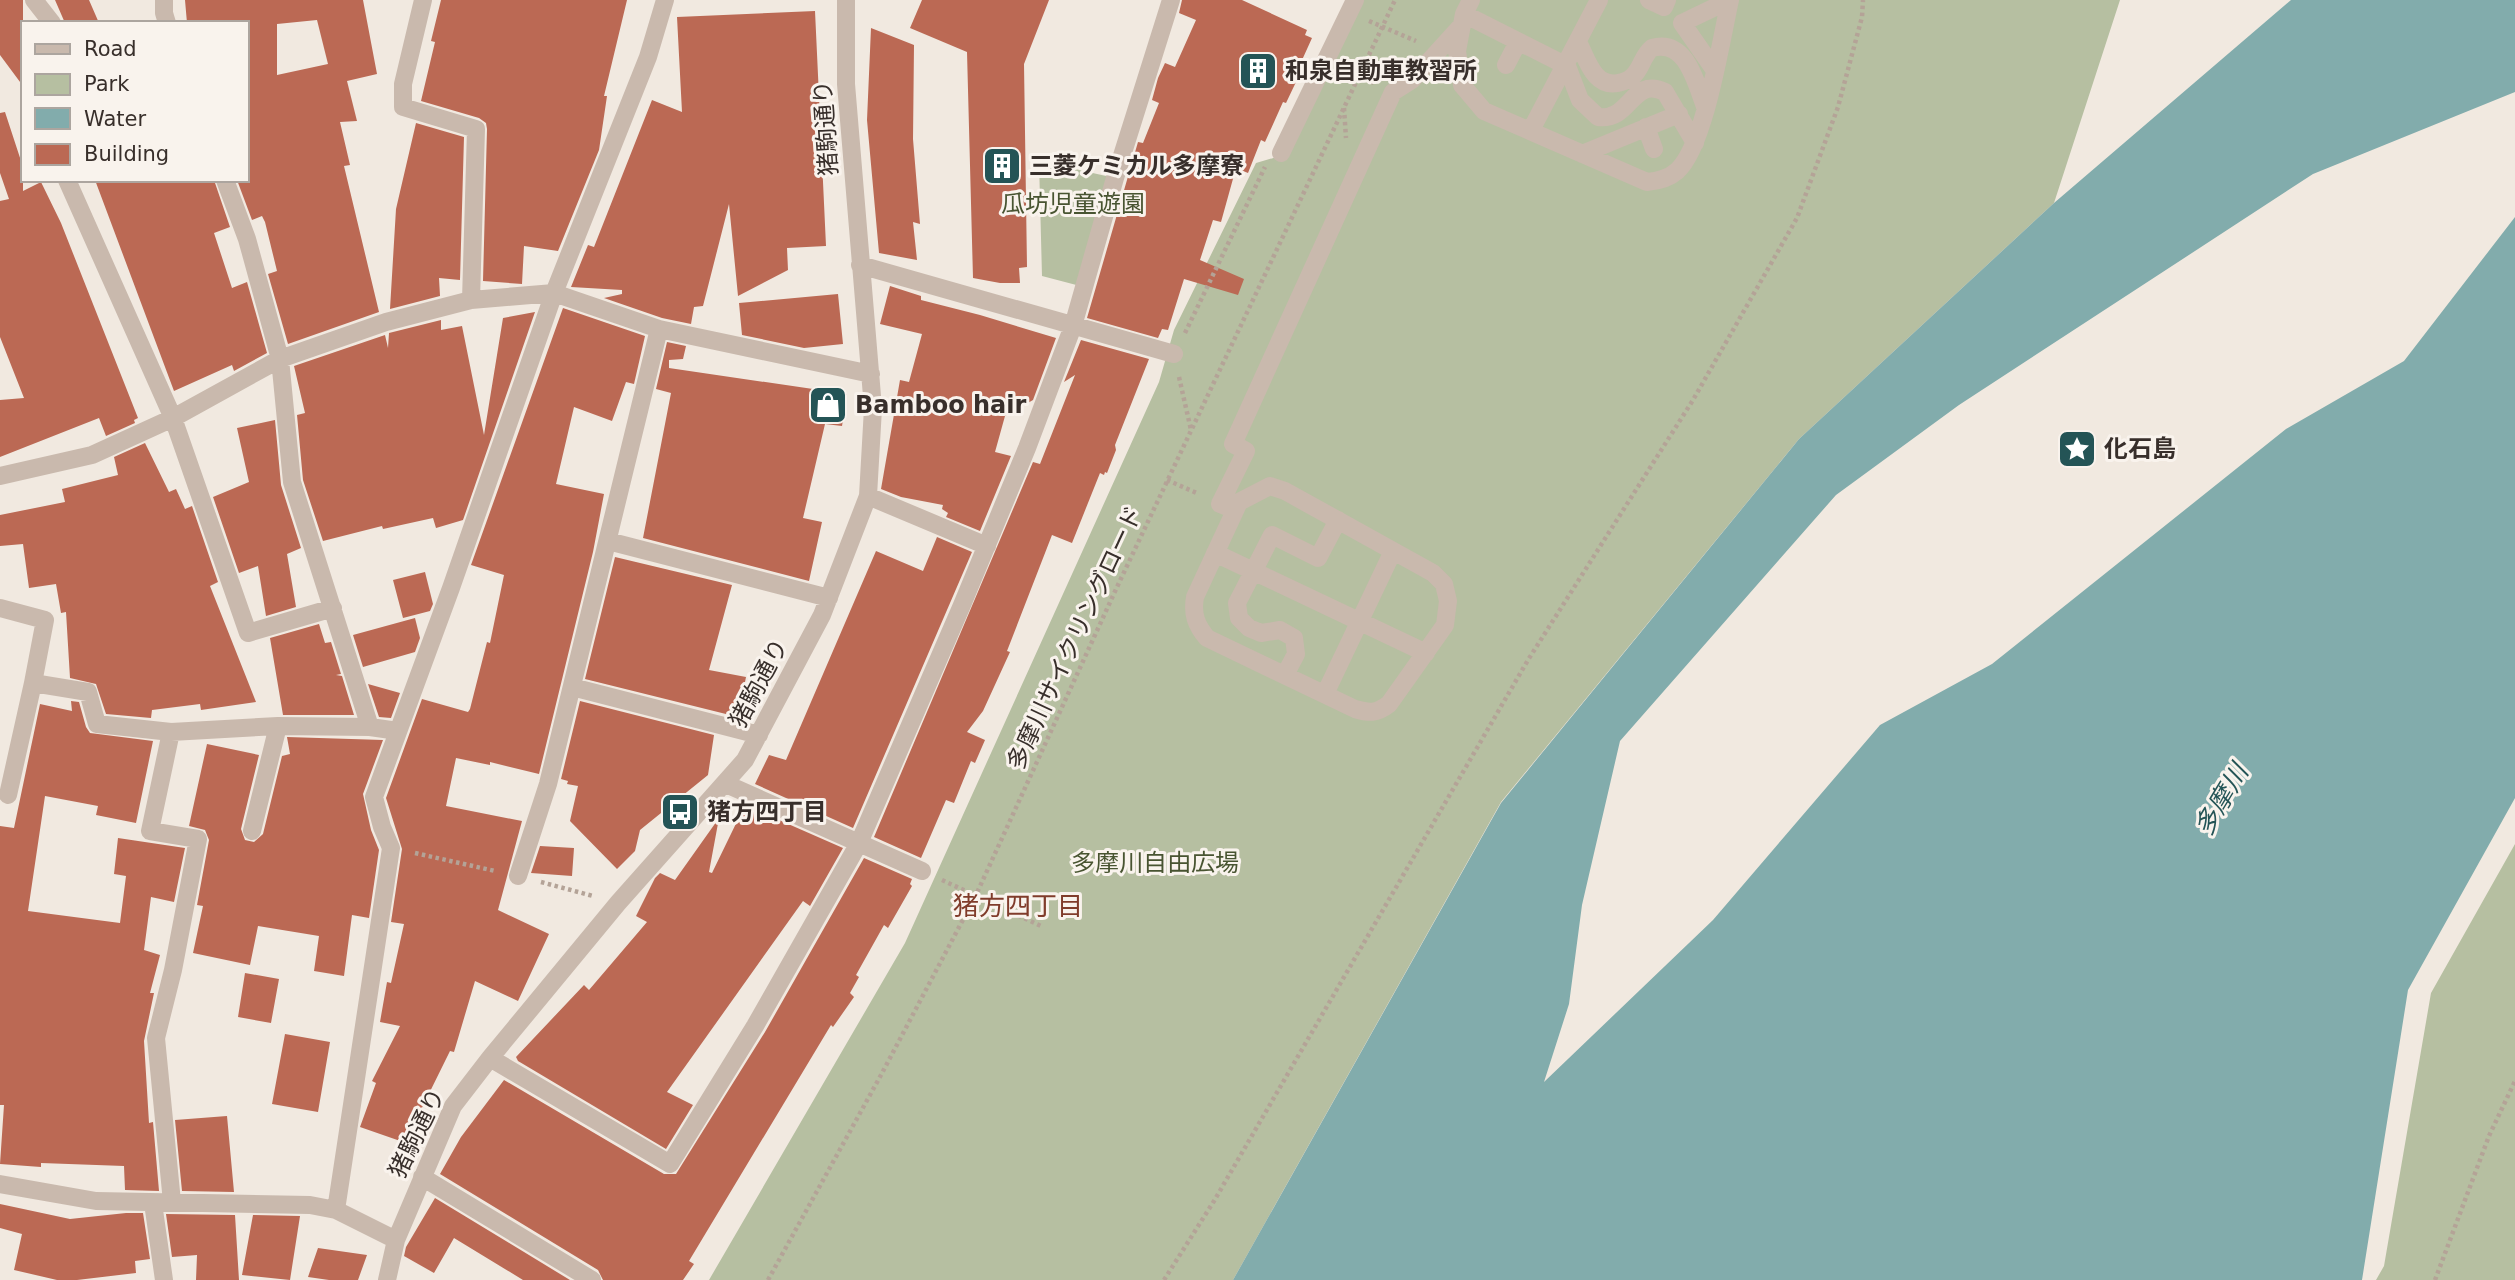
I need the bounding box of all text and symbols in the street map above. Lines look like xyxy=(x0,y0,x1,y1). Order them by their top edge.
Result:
legend xyxy=(21,21,248,182)
text: Road xyxy=(84,37,137,61)
building icon: 和泉自動車教習所 xyxy=(1237,50,1279,92)
place label: 和泉自動車教習所 xyxy=(1285,57,1477,85)
text: Park xyxy=(84,72,130,96)
street label: 猪駒通り xyxy=(809,79,843,177)
text: Water xyxy=(84,107,146,131)
text: Building xyxy=(84,142,169,166)
building icon: 三菱ケミカル多摩寮 xyxy=(981,145,1023,187)
place label: 三菱ケミカル多摩寮 xyxy=(1029,152,1244,180)
park label: 瓜坊児童遊園 xyxy=(1001,190,1145,218)
shop icon: Bamboo hair xyxy=(807,384,849,426)
place label: Bamboo hair xyxy=(855,391,1027,419)
place icon: 化石島 xyxy=(2056,428,2098,470)
place label: 化石島 xyxy=(2104,435,2176,463)
street label: 多摩川サイクリングロード xyxy=(1002,502,1148,774)
street label: 猪駒通り xyxy=(724,634,794,732)
water label: 多摩川 xyxy=(2188,756,2255,841)
bus stop icon: 猪方四丁目 xyxy=(659,791,701,833)
place label: 猪方四丁目 xyxy=(707,798,827,826)
park label: 多摩川自由広場 xyxy=(1071,849,1239,877)
district label: 猪方四丁目 xyxy=(953,891,1083,921)
street label: 猪駒通り xyxy=(383,1084,451,1182)

